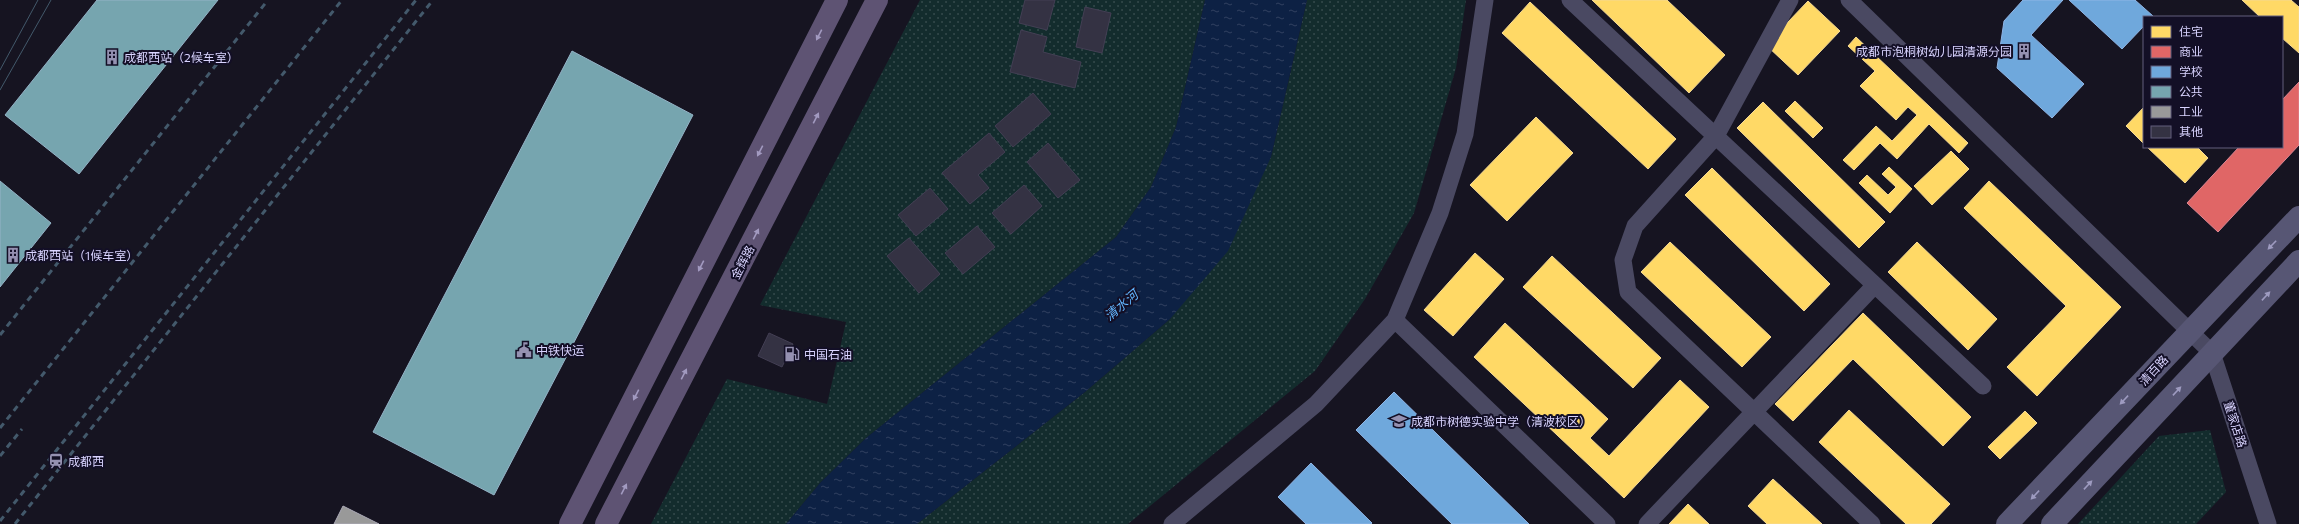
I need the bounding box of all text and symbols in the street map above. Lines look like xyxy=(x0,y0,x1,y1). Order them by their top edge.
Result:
legend xyxy=(2143,16,2283,148)
text: 住宅 xyxy=(2179,24,2203,38)
one-way arrow xyxy=(816,29,822,41)
building icon: 成都市泡桐树幼儿园清源分园 xyxy=(2015,42,2033,60)
place label: 成都市泡桐树幼儿园清源分园 xyxy=(1856,44,2012,58)
text: 商业 xyxy=(2179,44,2203,58)
building icon: 成都西站（2候车室） xyxy=(103,48,121,66)
place label: 成都西站（2候车室） xyxy=(124,50,239,64)
text: 学校 xyxy=(2179,64,2203,78)
text: 公共 xyxy=(2179,84,2203,98)
text: 工业 xyxy=(2179,104,2203,118)
one-way arrow xyxy=(813,112,819,124)
text: 其他 xyxy=(2179,124,2203,138)
one-way arrow xyxy=(757,145,763,156)
one-way arrow xyxy=(753,228,760,239)
one-way arrow xyxy=(2267,240,2277,250)
street label: 金辉路 xyxy=(728,243,756,281)
building icon: 成都西站（1候车室） xyxy=(4,246,22,264)
place label: 成都西站（1候车室） xyxy=(25,248,138,262)
one-way arrow xyxy=(698,261,704,272)
water label: 清水河 xyxy=(1101,284,1143,324)
one-way arrow xyxy=(2261,291,2271,301)
public building icon: 中铁快运 xyxy=(515,341,533,359)
place label: 中铁快运 xyxy=(536,343,584,357)
fuel station icon: 中国石油 xyxy=(783,345,801,363)
place label: 中国石油 xyxy=(804,347,852,361)
street label: 清百路 xyxy=(2136,352,2170,388)
one-way arrow xyxy=(681,368,687,380)
one-way arrow xyxy=(2172,386,2181,395)
one-way arrow xyxy=(633,389,639,400)
one-way arrow xyxy=(2120,395,2129,405)
street label: 董家店路 xyxy=(2222,399,2250,449)
school or university icon: 成都市树德实验中学（清波校区） xyxy=(1390,412,1408,430)
place label: 成都市树德实验中学（清波校区） xyxy=(1411,414,1591,428)
station icon: 成都西 xyxy=(47,452,65,470)
place label: 成都西 xyxy=(68,454,104,468)
one-way arrow xyxy=(2083,480,2093,490)
one-way arrow xyxy=(621,484,627,495)
one-way arrow xyxy=(2030,490,2040,500)

